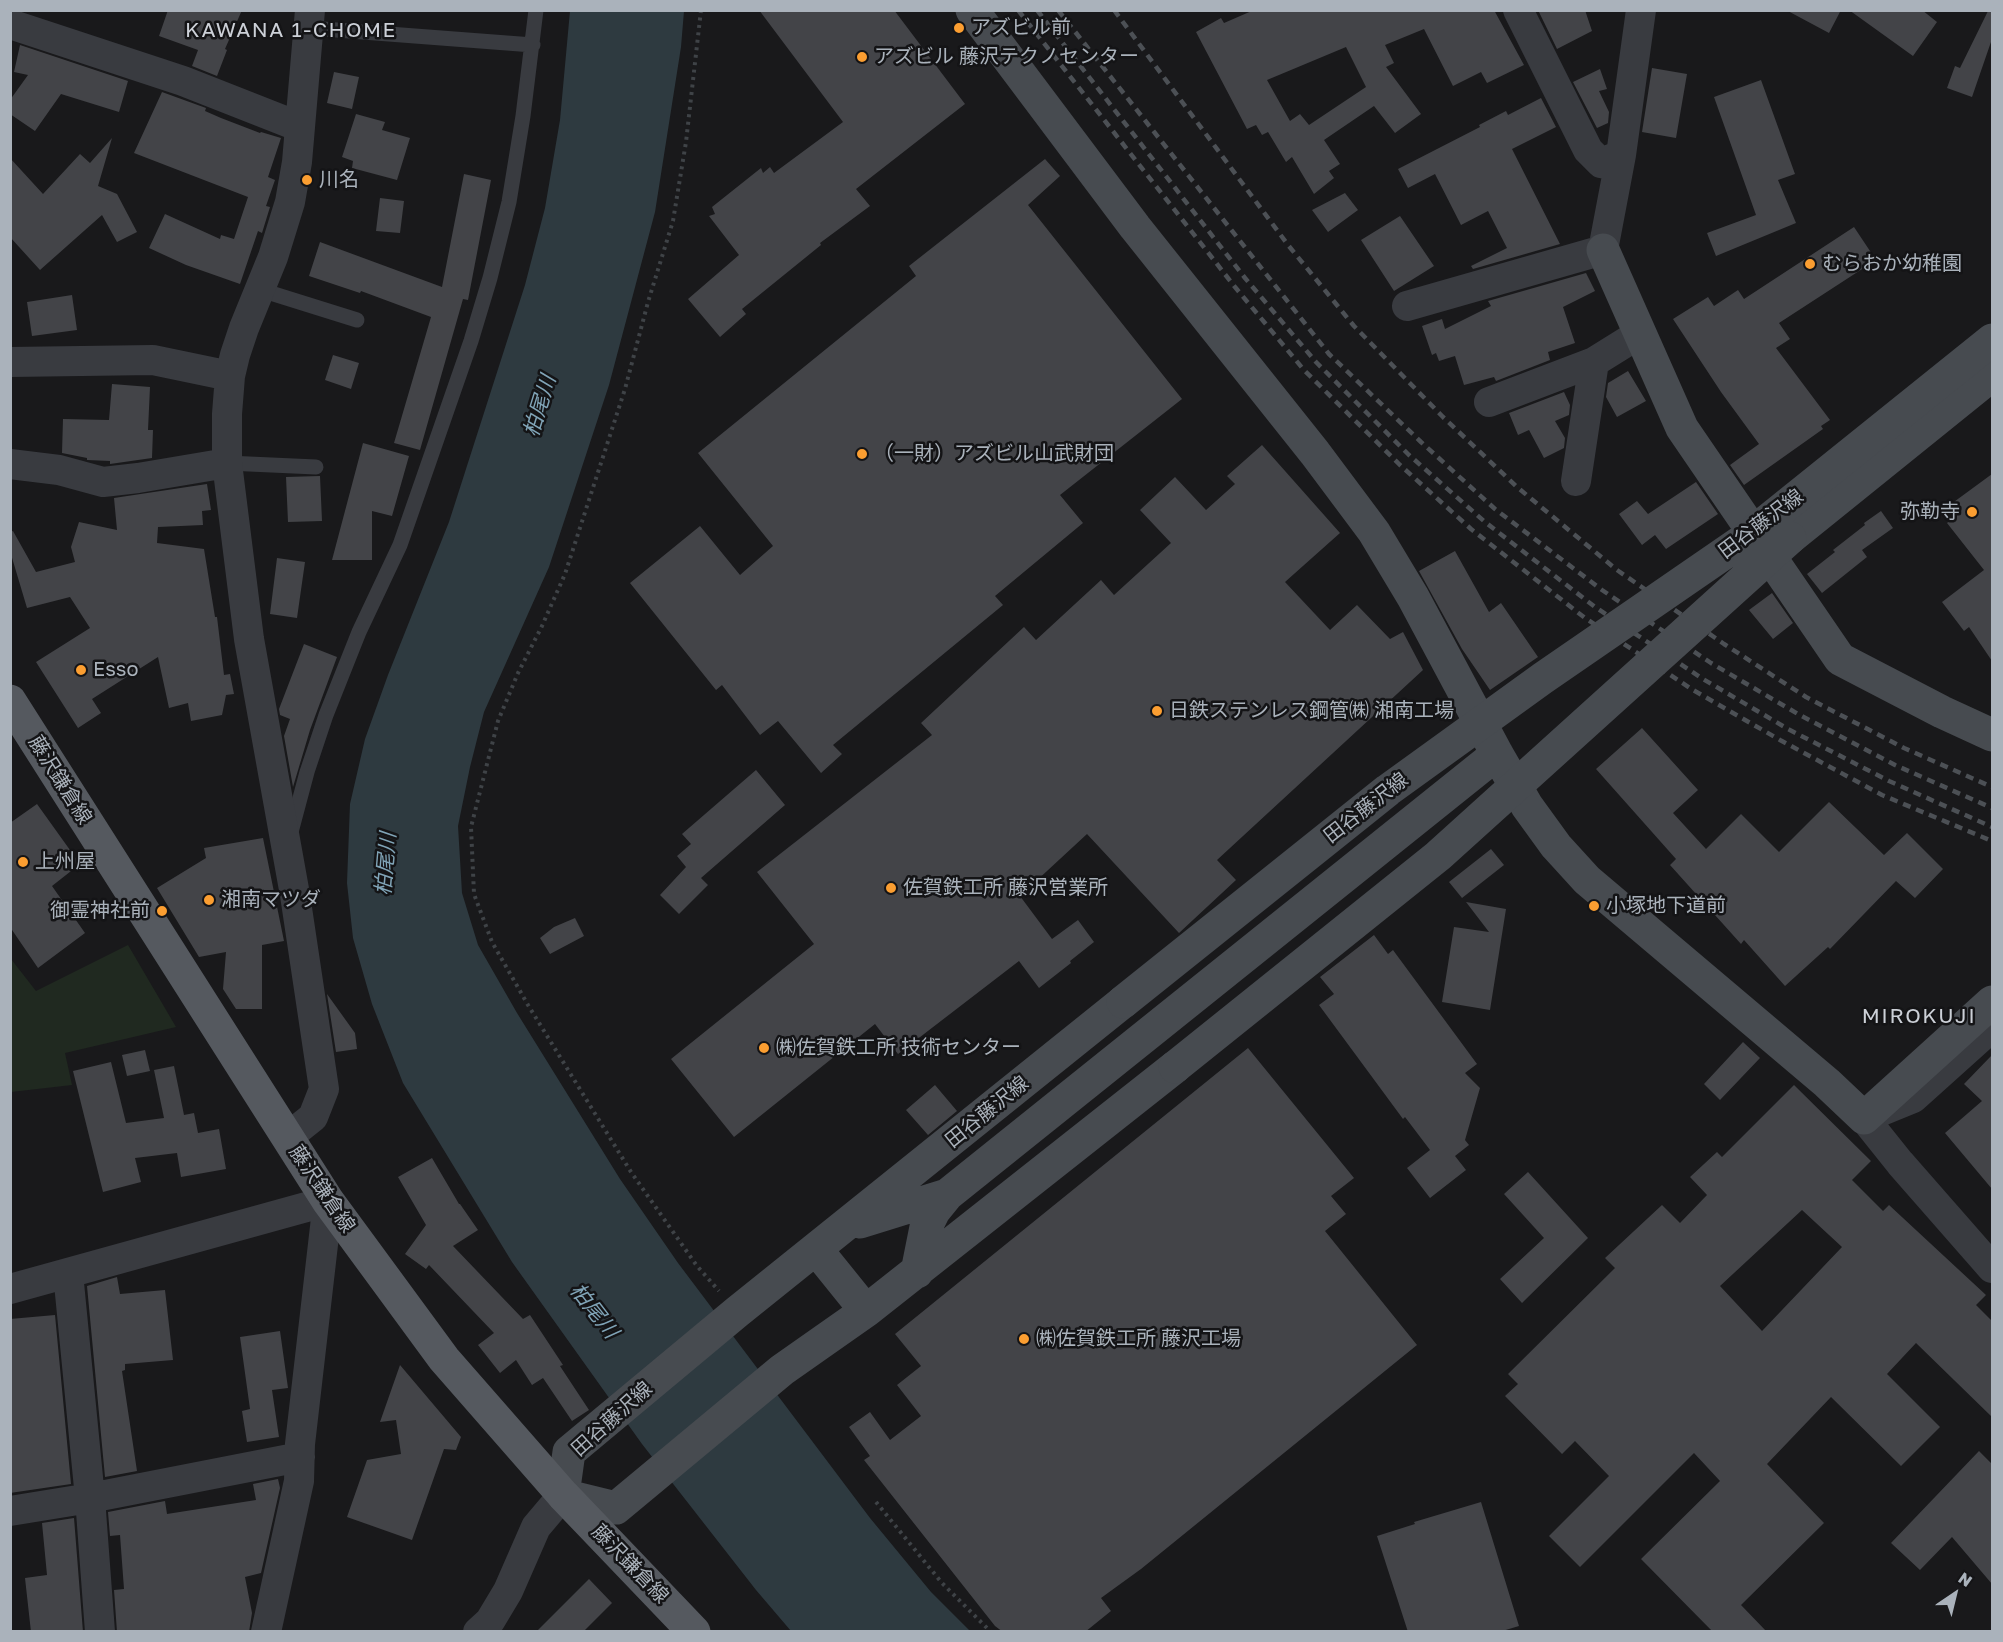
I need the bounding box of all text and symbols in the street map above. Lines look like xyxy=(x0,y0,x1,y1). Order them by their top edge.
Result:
place label: アズビル前 xyxy=(971,16,1071,40)
district label: KAWANA 1-CHOME xyxy=(185,17,397,43)
marker: アズビル前 xyxy=(952,21,966,35)
place label: アズビル 藤沢テクノセンター xyxy=(874,45,1139,69)
marker: アズビル 藤沢テクノセンター xyxy=(855,50,869,64)
place label: 川名 xyxy=(319,168,359,192)
marker: 川名 xyxy=(300,173,314,187)
place label: むらおか幼稚園 xyxy=(1822,252,1962,276)
marker: むらおか幼稚園 xyxy=(1803,257,1817,271)
water label: 柏尾川 xyxy=(519,372,561,440)
place label: （一財）アズビル山武財団 xyxy=(874,442,1114,466)
marker: （一財）アズビル山武財団 xyxy=(855,447,869,461)
street label: 田谷藤沢線 xyxy=(1714,484,1808,564)
place label: 弥勒寺 xyxy=(1900,500,1960,524)
marker: 弥勒寺 xyxy=(1965,505,1979,519)
place label: Esso xyxy=(93,658,138,682)
marker: Esso xyxy=(74,663,88,677)
place label: 日鉄ステンレス鋼管㈱ 湘南工場 xyxy=(1169,699,1454,723)
marker: 日鉄ステンレス鋼管㈱ 湘南工場 xyxy=(1150,704,1164,718)
street label: 藤沢鎌倉線 xyxy=(23,731,97,829)
street label: 田谷藤沢線 xyxy=(1319,768,1413,848)
water label: 柏尾川 xyxy=(371,832,401,896)
place label: 上州屋 xyxy=(35,850,95,874)
marker: 上州屋 xyxy=(16,855,30,869)
place label: 佐賀鉄工所 藤沢営業所 xyxy=(903,876,1108,900)
marker: 佐賀鉄工所 藤沢営業所 xyxy=(884,881,898,895)
place label: 湘南マツダ xyxy=(221,888,321,912)
marker: 湘南マツダ xyxy=(202,893,216,907)
place label: 小塚地下道前 xyxy=(1606,894,1726,918)
place label: 御霊神社前 xyxy=(50,899,150,923)
marker: 小塚地下道前 xyxy=(1587,899,1601,913)
marker: 御霊神社前 xyxy=(155,904,169,918)
district label: MIROKUJI xyxy=(1862,1003,1976,1029)
place label: ㈱佐賀鉄工所 技術センター xyxy=(776,1036,1021,1060)
marker: ㈱佐賀鉄工所 技術センター xyxy=(757,1041,771,1055)
street label: 田谷藤沢線 xyxy=(941,1071,1033,1153)
street label: 藤沢鎌倉線 xyxy=(284,1141,360,1237)
water label: 柏尾川 xyxy=(565,1278,623,1344)
place label: ㈱佐賀鉄工所 藤沢工場 xyxy=(1036,1327,1241,1351)
marker: ㈱佐賀鉄工所 藤沢工場 xyxy=(1017,1332,1031,1346)
street label: 田谷藤沢線 xyxy=(567,1377,657,1461)
street label: 藤沢鎌倉線 xyxy=(587,1520,673,1608)
north arrow xyxy=(1925,1564,1985,1624)
text: N xyxy=(1955,1568,1976,1591)

